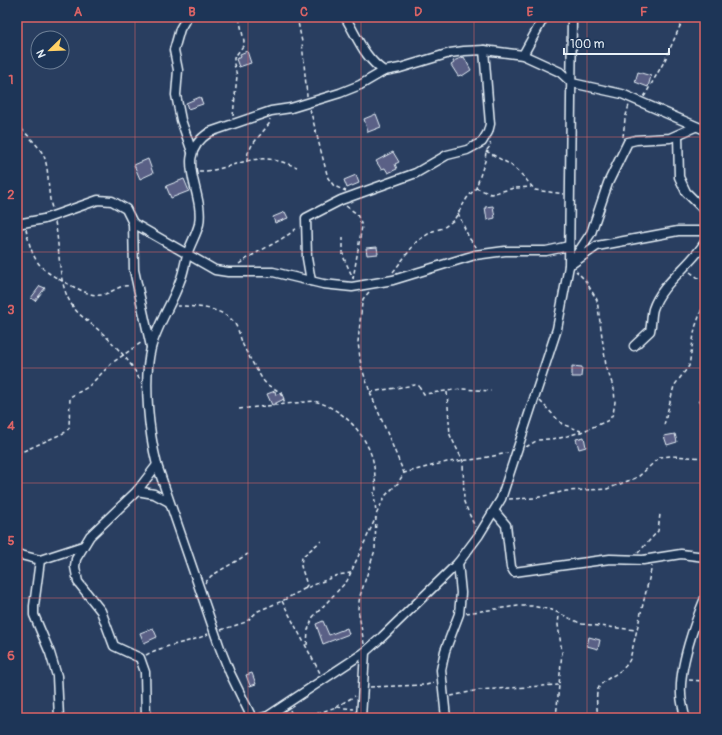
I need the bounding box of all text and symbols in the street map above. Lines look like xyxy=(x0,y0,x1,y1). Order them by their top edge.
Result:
text: A xyxy=(74,4,83,20)
text: B xyxy=(188,4,196,20)
text: C xyxy=(300,4,308,20)
text: D xyxy=(414,4,422,20)
text: E xyxy=(527,4,534,20)
text: F xyxy=(640,4,648,20)
north arrow xyxy=(30,30,70,70)
scale bar xyxy=(564,30,669,56)
text: 100 m xyxy=(570,37,605,52)
text: N xyxy=(34,47,49,60)
text: 1 xyxy=(8,72,14,88)
text: 2 xyxy=(7,187,15,203)
text: 3 xyxy=(7,302,15,318)
text: 4 xyxy=(7,418,15,434)
text: 5 xyxy=(7,533,15,549)
text: 6 xyxy=(7,648,15,664)

